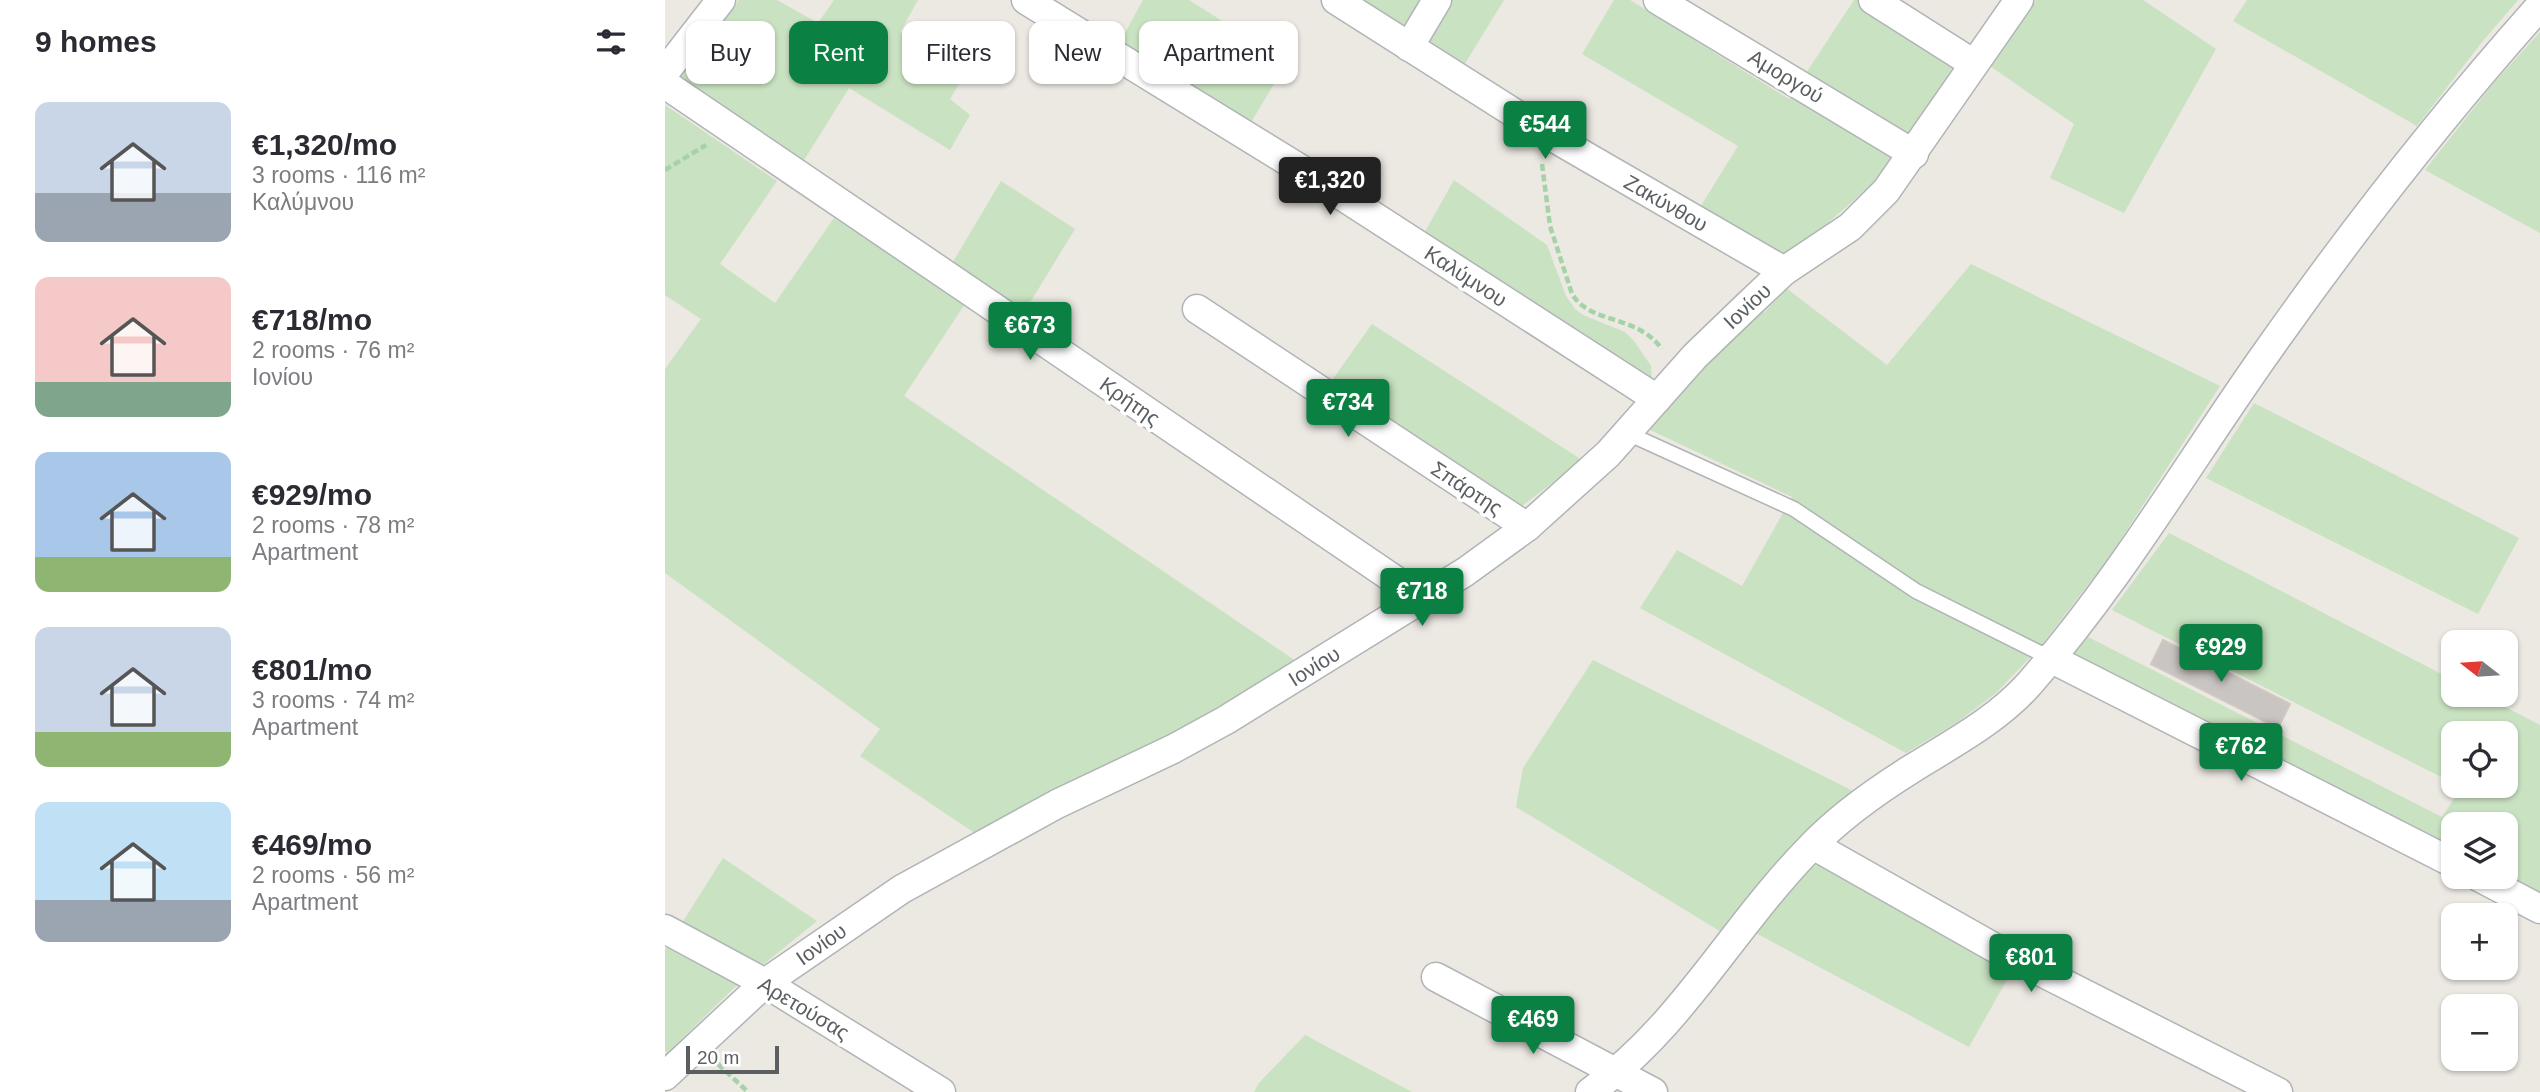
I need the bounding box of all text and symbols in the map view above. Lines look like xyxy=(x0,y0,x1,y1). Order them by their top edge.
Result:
chip: Buy xyxy=(686,21,775,84)
chip: Rent xyxy=(789,21,888,84)
chip: Filters xyxy=(902,21,1015,84)
chip: New xyxy=(1029,21,1125,84)
chip: Apartment xyxy=(1139,21,1298,84)
icon: filters xyxy=(592,23,630,61)
text: 9 homes xyxy=(35,25,157,58)
street label: Αμοργού xyxy=(1744,45,1828,107)
pin: €544 xyxy=(1504,102,1586,161)
text: €544 xyxy=(1519,111,1571,137)
text: €1,320/mo xyxy=(252,128,397,161)
icon: home xyxy=(91,130,175,214)
pin: €1,320 xyxy=(1273,158,1387,217)
text: 3 rooms · 116 m² xyxy=(252,162,425,188)
text: €1,320 xyxy=(1295,167,1365,193)
street label: Ζακύνθου xyxy=(1620,170,1712,236)
text: Καλύμνου xyxy=(252,189,354,215)
street label: Καλύμνου xyxy=(1421,241,1511,311)
street label: Ιονίου xyxy=(1719,279,1775,333)
pin: €673 xyxy=(989,302,1071,362)
text: €718/mo xyxy=(252,303,372,336)
icon: home xyxy=(91,305,175,389)
text: €673 xyxy=(1004,312,1056,338)
text: 2 rooms · 76 m² xyxy=(252,337,414,363)
text: Ιονίου xyxy=(252,364,313,390)
street label: Κρήτης xyxy=(1096,372,1164,430)
pin: €734 xyxy=(1307,380,1389,439)
text: €734 xyxy=(1322,389,1374,415)
street label: Σπάρτης xyxy=(1427,457,1507,519)
text: €929/mo xyxy=(252,478,372,511)
icon: home xyxy=(91,480,175,564)
text: 2 rooms · 78 m² xyxy=(252,512,414,538)
text: Apartment xyxy=(252,539,358,565)
pin: €718 xyxy=(1381,568,1463,628)
text: €718 xyxy=(1396,578,1448,604)
pin: €929 xyxy=(2180,624,2262,684)
north arrow xyxy=(2441,630,2518,707)
map controls xyxy=(2441,630,2518,1071)
text: €929 xyxy=(2195,634,2247,660)
street label: Ιονίου xyxy=(1284,641,1344,691)
text: €801/mo xyxy=(252,653,372,686)
icon: home xyxy=(91,655,175,739)
text: 3 rooms · 74 m² xyxy=(252,687,414,713)
text: Apartment xyxy=(252,714,358,740)
button: locate xyxy=(2441,721,2518,798)
pin: €762 xyxy=(2200,724,2282,783)
text: €762 xyxy=(2215,733,2267,759)
button: layers xyxy=(2441,812,2518,889)
text: €469/mo xyxy=(252,828,372,861)
icon: home xyxy=(91,830,175,914)
text: 2 rooms · 56 m² xyxy=(252,862,414,888)
text: Apartment xyxy=(252,889,358,915)
button: + xyxy=(2441,903,2518,980)
street label: Ιονίου xyxy=(792,919,850,969)
pin: €801 xyxy=(1990,934,2072,994)
text: €801 xyxy=(2005,944,2057,970)
street label: Αρετούσας xyxy=(754,972,854,1044)
button: − xyxy=(2441,994,2518,1071)
pin: €469 xyxy=(1492,996,1574,1056)
text: €469 xyxy=(1507,1006,1559,1032)
scale bar xyxy=(686,1043,779,1075)
text: 20 m xyxy=(697,1047,739,1068)

